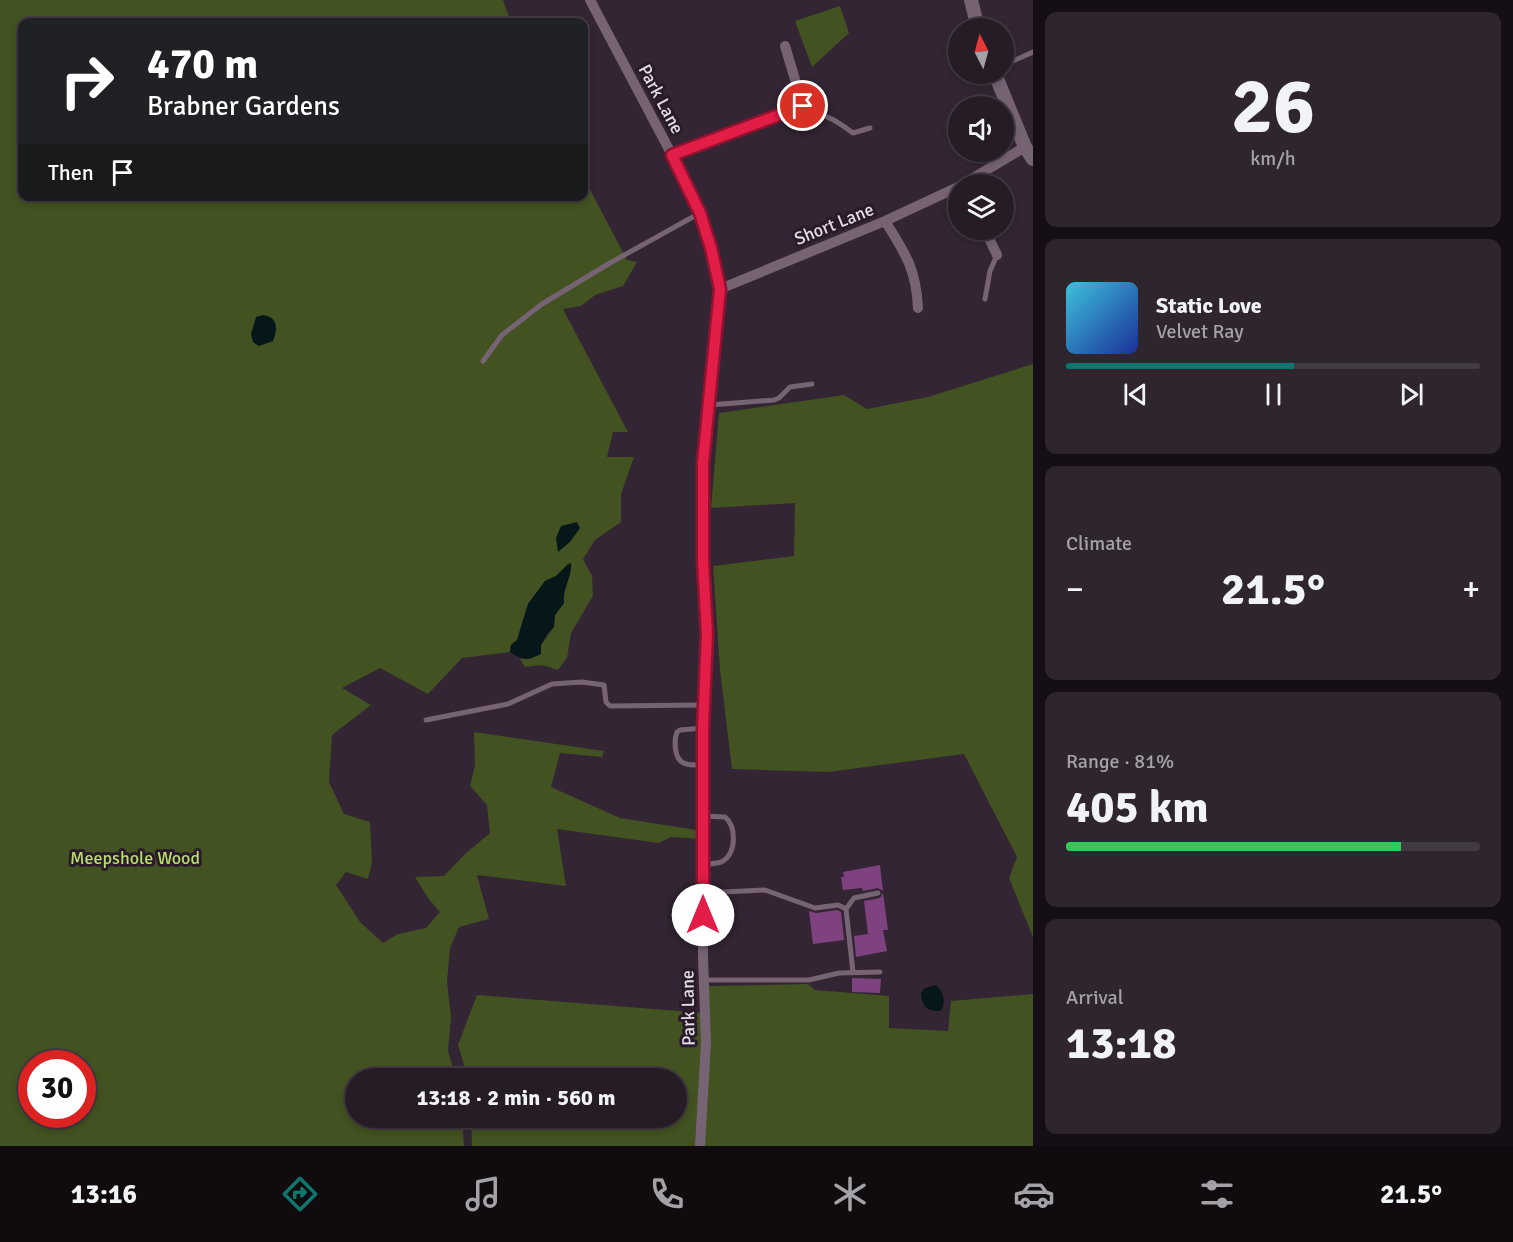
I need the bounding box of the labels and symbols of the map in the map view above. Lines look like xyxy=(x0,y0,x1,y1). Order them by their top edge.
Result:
north arrow xyxy=(948,18,1014,84)
street label: Park Lane xyxy=(634,60,688,138)
pin xyxy=(777,80,828,131)
street label: Short Lane xyxy=(791,198,877,250)
park label: Meepshole Wood xyxy=(70,847,200,869)
position arrow xyxy=(671,883,735,947)
street label: Park Lane xyxy=(676,970,700,1046)
speed limit sign: 30 xyxy=(18,1050,96,1128)

